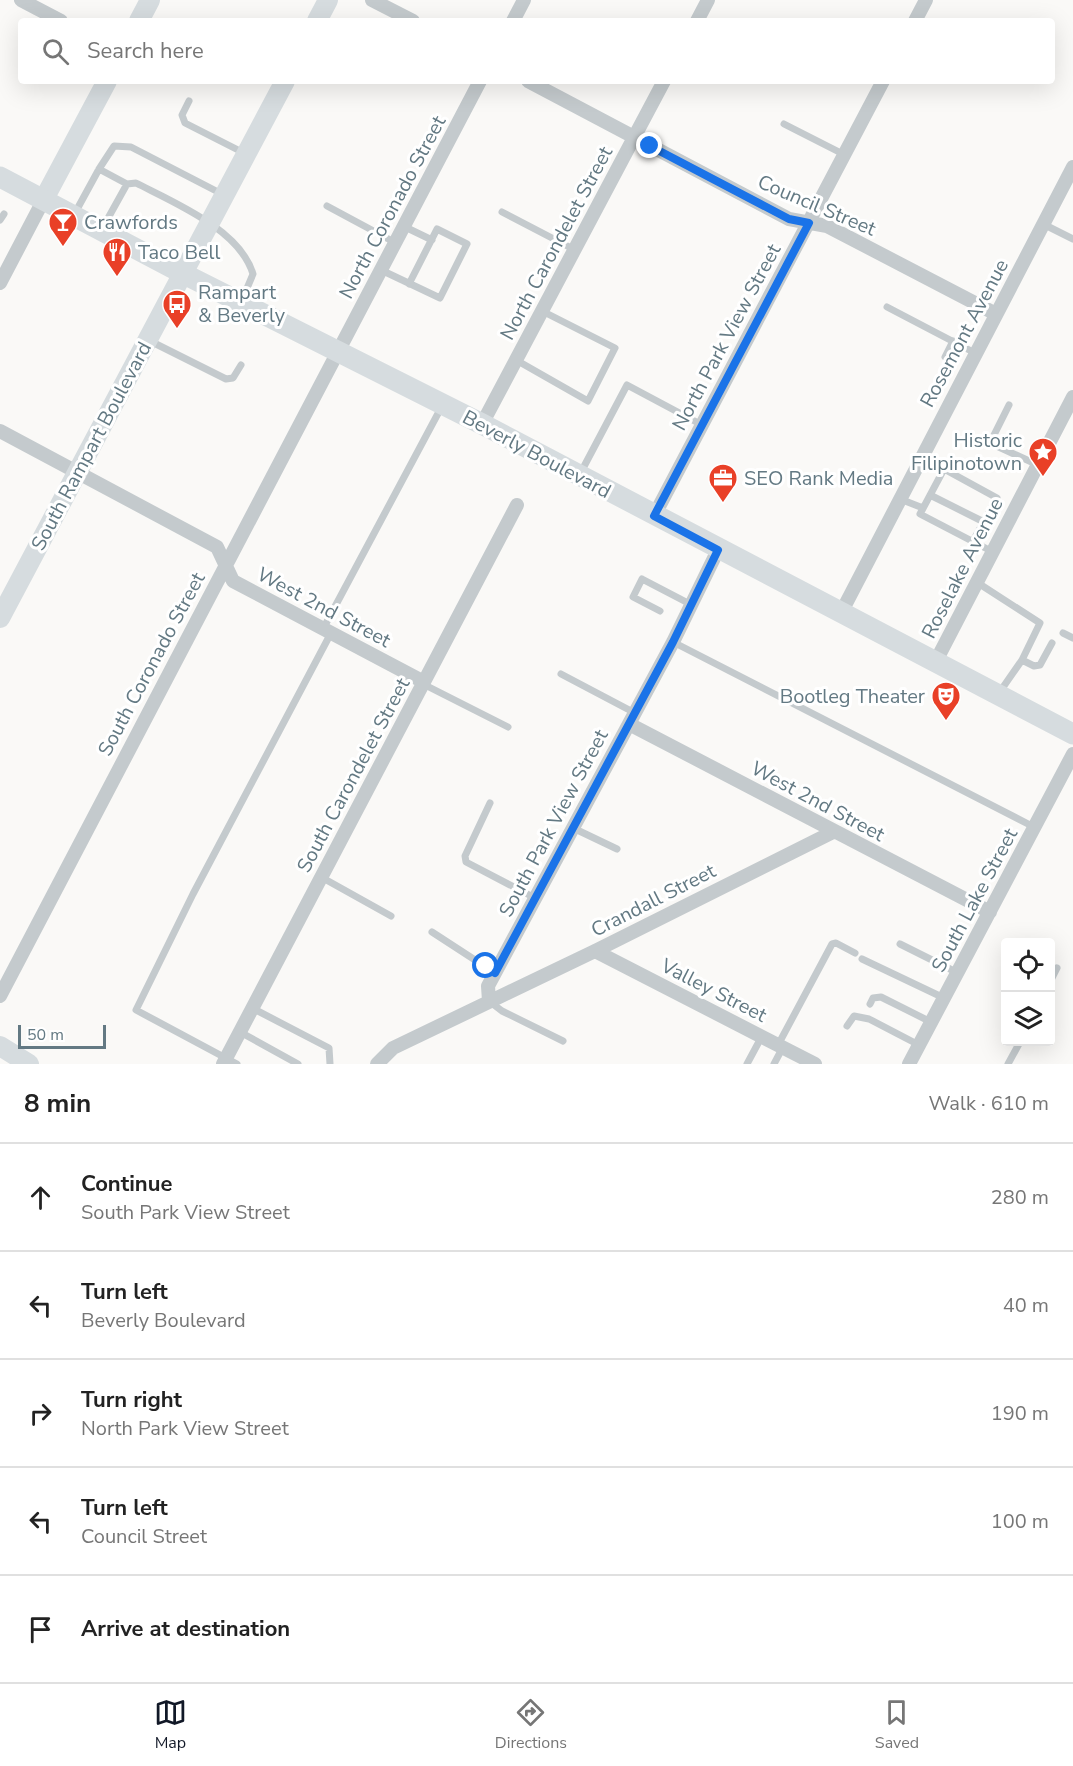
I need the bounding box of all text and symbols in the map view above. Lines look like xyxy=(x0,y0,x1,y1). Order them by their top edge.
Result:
search box xyxy=(18,18,1055,84)
icon: search xyxy=(39,35,72,68)
text: Search here xyxy=(87,36,204,66)
street label: North Coronado Street xyxy=(333,110,453,303)
route end xyxy=(636,132,662,158)
street label: North Carondelet Street xyxy=(494,141,619,345)
street label: Council Street xyxy=(754,168,881,243)
bar icon: Crawfords xyxy=(47,206,79,248)
place label: Crawfords xyxy=(84,209,178,236)
restaurant icon: Taco Bell xyxy=(101,236,133,278)
street label: North Park View Street xyxy=(666,238,788,435)
place label: Taco Bell xyxy=(138,239,221,266)
street label: Rosemont Avenue xyxy=(914,254,1015,412)
place label: Rampart & Beverly xyxy=(198,279,286,329)
bus stop icon: Rampart & Beverly xyxy=(161,288,193,330)
street label: South Rampart Boulevard xyxy=(25,337,158,555)
street label: Beverly Boulevard xyxy=(458,404,616,505)
place label: Historic Filipinotown xyxy=(911,427,1022,477)
place icon: Historic Filipinotown xyxy=(1027,436,1059,478)
office icon: SEO Rank Media xyxy=(707,462,739,504)
place label: SEO Rank Media xyxy=(744,465,893,492)
street label: Roselake Avenue xyxy=(915,493,1010,643)
street label: West 2nd Street xyxy=(252,561,396,655)
street label: South Coronado Street xyxy=(91,567,212,761)
street label: South Carondelet Street xyxy=(291,672,417,877)
theatre icon: Bootleg Theater xyxy=(930,680,962,722)
place label: Bootleg Theater xyxy=(780,683,925,710)
street label: South Park View Street xyxy=(493,724,615,922)
street label: West 2nd Street xyxy=(746,755,890,849)
street label: South Lake Street xyxy=(925,823,1024,977)
street label: Crandall Street xyxy=(586,857,721,943)
map controls xyxy=(1001,938,1055,1046)
button: locate xyxy=(1001,938,1055,992)
route start xyxy=(472,952,498,978)
street label: Valley Street xyxy=(655,952,772,1029)
button: layers xyxy=(1001,992,1055,1046)
scale bar xyxy=(18,1022,106,1050)
text: 50 m xyxy=(27,1024,64,1046)
text: 8 min xyxy=(24,1086,91,1121)
text: Walk · 610 m xyxy=(929,1090,1049,1117)
text: Continue xyxy=(81,1169,172,1199)
icon: ahead xyxy=(24,1181,57,1214)
text: 280 m xyxy=(991,1184,1049,1211)
text: South Park View Street xyxy=(81,1199,290,1226)
text: Turn left xyxy=(81,1277,168,1307)
icon: left xyxy=(24,1289,57,1322)
text: 40 m xyxy=(1003,1292,1049,1319)
text: Beverly Boulevard xyxy=(81,1307,246,1334)
text: Turn right xyxy=(81,1385,182,1415)
icon: right xyxy=(24,1397,57,1430)
text: 190 m xyxy=(991,1400,1049,1427)
text: North Park View Street xyxy=(81,1415,289,1442)
text: Turn left xyxy=(81,1493,168,1523)
icon: left xyxy=(24,1505,57,1538)
text: 100 m xyxy=(991,1508,1049,1535)
text: Council Street xyxy=(81,1523,207,1550)
icon: arrive xyxy=(24,1613,57,1646)
text: Arrive at destination xyxy=(81,1614,290,1644)
tab: Map xyxy=(154,1696,187,1754)
tab: Directions xyxy=(495,1696,567,1754)
tab: Saved xyxy=(875,1696,919,1754)

